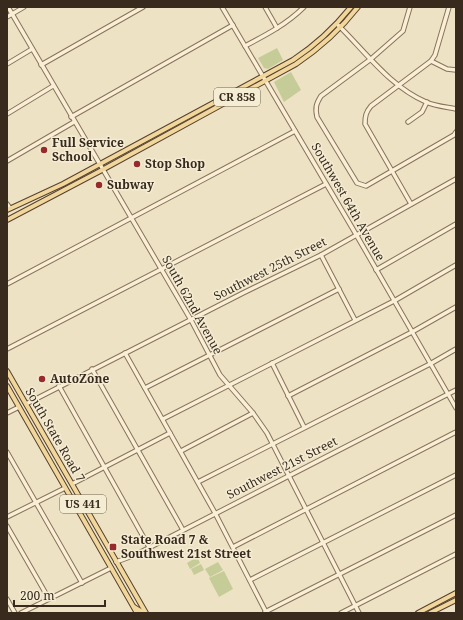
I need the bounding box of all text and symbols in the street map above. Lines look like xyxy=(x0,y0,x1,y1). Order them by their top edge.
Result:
road number: CR 858 xyxy=(214,88,260,106)
place label: Full Service School xyxy=(52,134,124,165)
street label: Southwest 64th Avenue xyxy=(308,140,389,264)
marker: Full Service School xyxy=(39,145,49,155)
place label: Stop Shop xyxy=(145,155,205,172)
marker: Stop Shop xyxy=(132,159,142,169)
place label: Subway xyxy=(107,176,154,193)
marker: Subway xyxy=(94,180,104,190)
street label: Southwest 25th Street xyxy=(211,233,329,304)
street label: South 62nd Avenue xyxy=(158,252,227,357)
place label: AutoZone xyxy=(50,370,109,387)
marker: AutoZone xyxy=(37,374,47,384)
street label: South State Road 7 xyxy=(22,385,89,485)
street label: Southwest 21st Street xyxy=(224,432,340,503)
road number: US 441 xyxy=(60,495,106,513)
place label: State Road 7 & Southwest 21st Street xyxy=(121,531,251,562)
marker: State Road 7 & Southwest 21st Street xyxy=(108,542,118,552)
scale bar xyxy=(14,582,105,608)
text: 200 m xyxy=(20,587,55,604)

